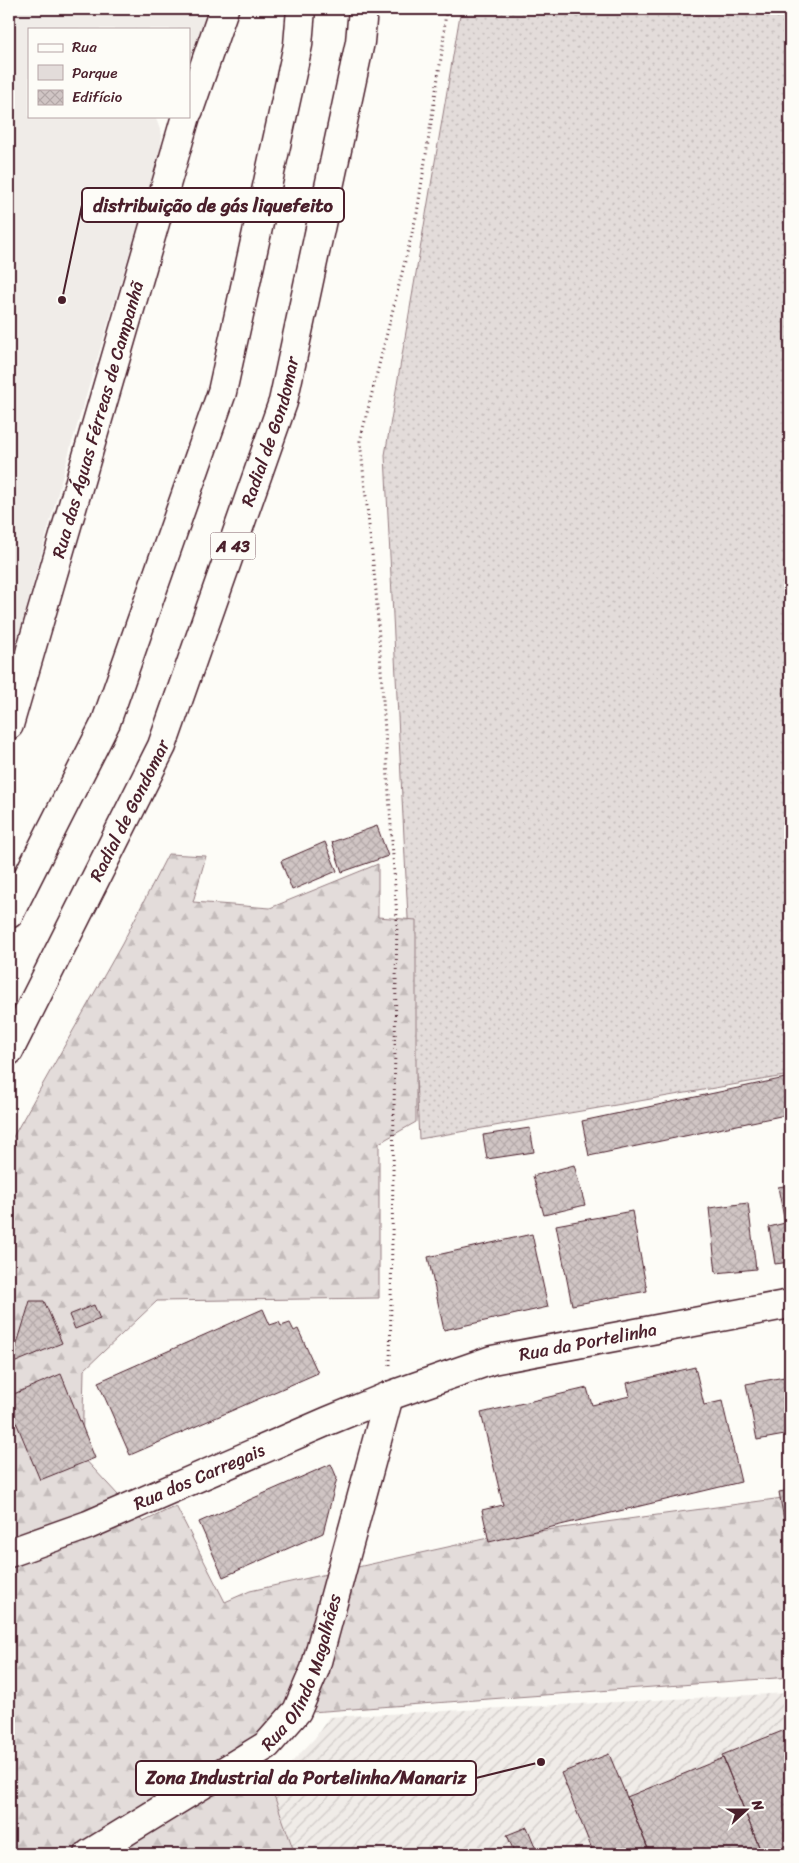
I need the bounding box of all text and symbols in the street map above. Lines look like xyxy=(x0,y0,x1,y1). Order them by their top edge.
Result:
legend xyxy=(28,28,190,118)
text: Rua xyxy=(72,34,97,60)
text: Parque xyxy=(72,60,117,86)
text: Edifício xyxy=(72,84,123,110)
callout: distribuição de gás liquefeito xyxy=(82,188,344,222)
text: distribuição de gás liquefeito xyxy=(93,189,334,222)
street label: Rua das Águas Férreas de Campanhã xyxy=(42,276,153,562)
street label: Radial de Gondomar xyxy=(232,352,309,511)
road number: A 43 xyxy=(210,532,256,560)
street label: Radial de Gondomar xyxy=(80,734,179,887)
street label: Rua da Portelinha xyxy=(516,1313,660,1371)
street label: Rua dos Carregais xyxy=(128,1434,271,1519)
street label: Rua Olindo Magalhães xyxy=(252,1589,351,1758)
callout: Zona Industrial da Portelinha/Manariz xyxy=(136,1761,476,1795)
text: Zona Industrial da Portelinha/Manariz xyxy=(145,1761,467,1794)
north arrow xyxy=(722,1786,772,1836)
text: N xyxy=(744,1796,771,1815)

